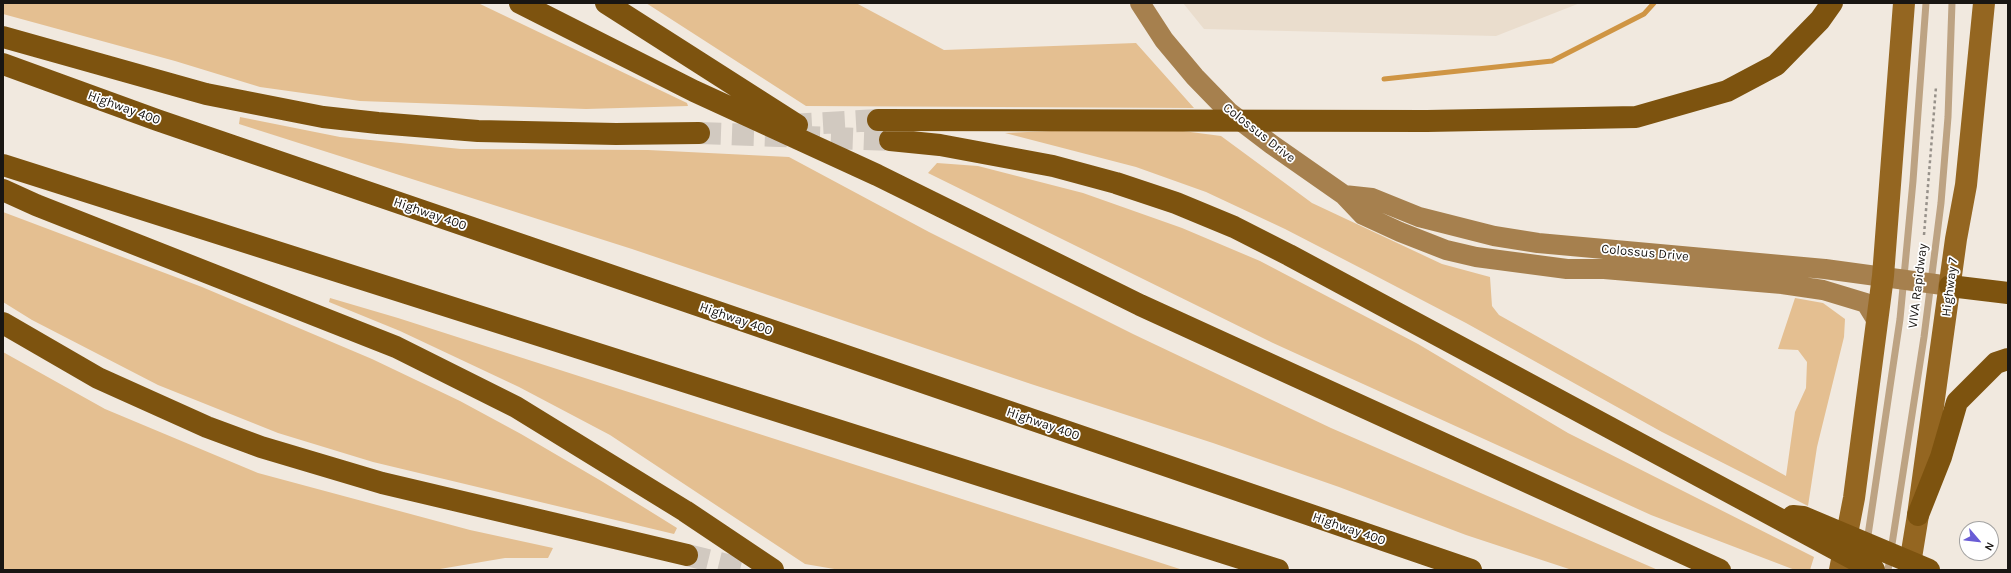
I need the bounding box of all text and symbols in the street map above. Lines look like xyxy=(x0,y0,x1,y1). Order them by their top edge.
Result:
street label: Highway 400 xyxy=(86,88,162,128)
street label: Colossus Drive xyxy=(1220,100,1298,166)
street label: Highway 400 xyxy=(391,194,469,234)
street label: Colossus Drive xyxy=(1601,241,1689,265)
street label: VIVA Rapidway xyxy=(1905,243,1931,329)
street label: Highway 7 xyxy=(1939,256,1961,318)
street label: Highway 400 xyxy=(697,299,775,339)
street label: Highway 400 xyxy=(1004,404,1082,444)
street label: Highway 400 xyxy=(1310,509,1388,549)
north arrow xyxy=(1959,521,1999,561)
text: N xyxy=(1982,540,1997,553)

